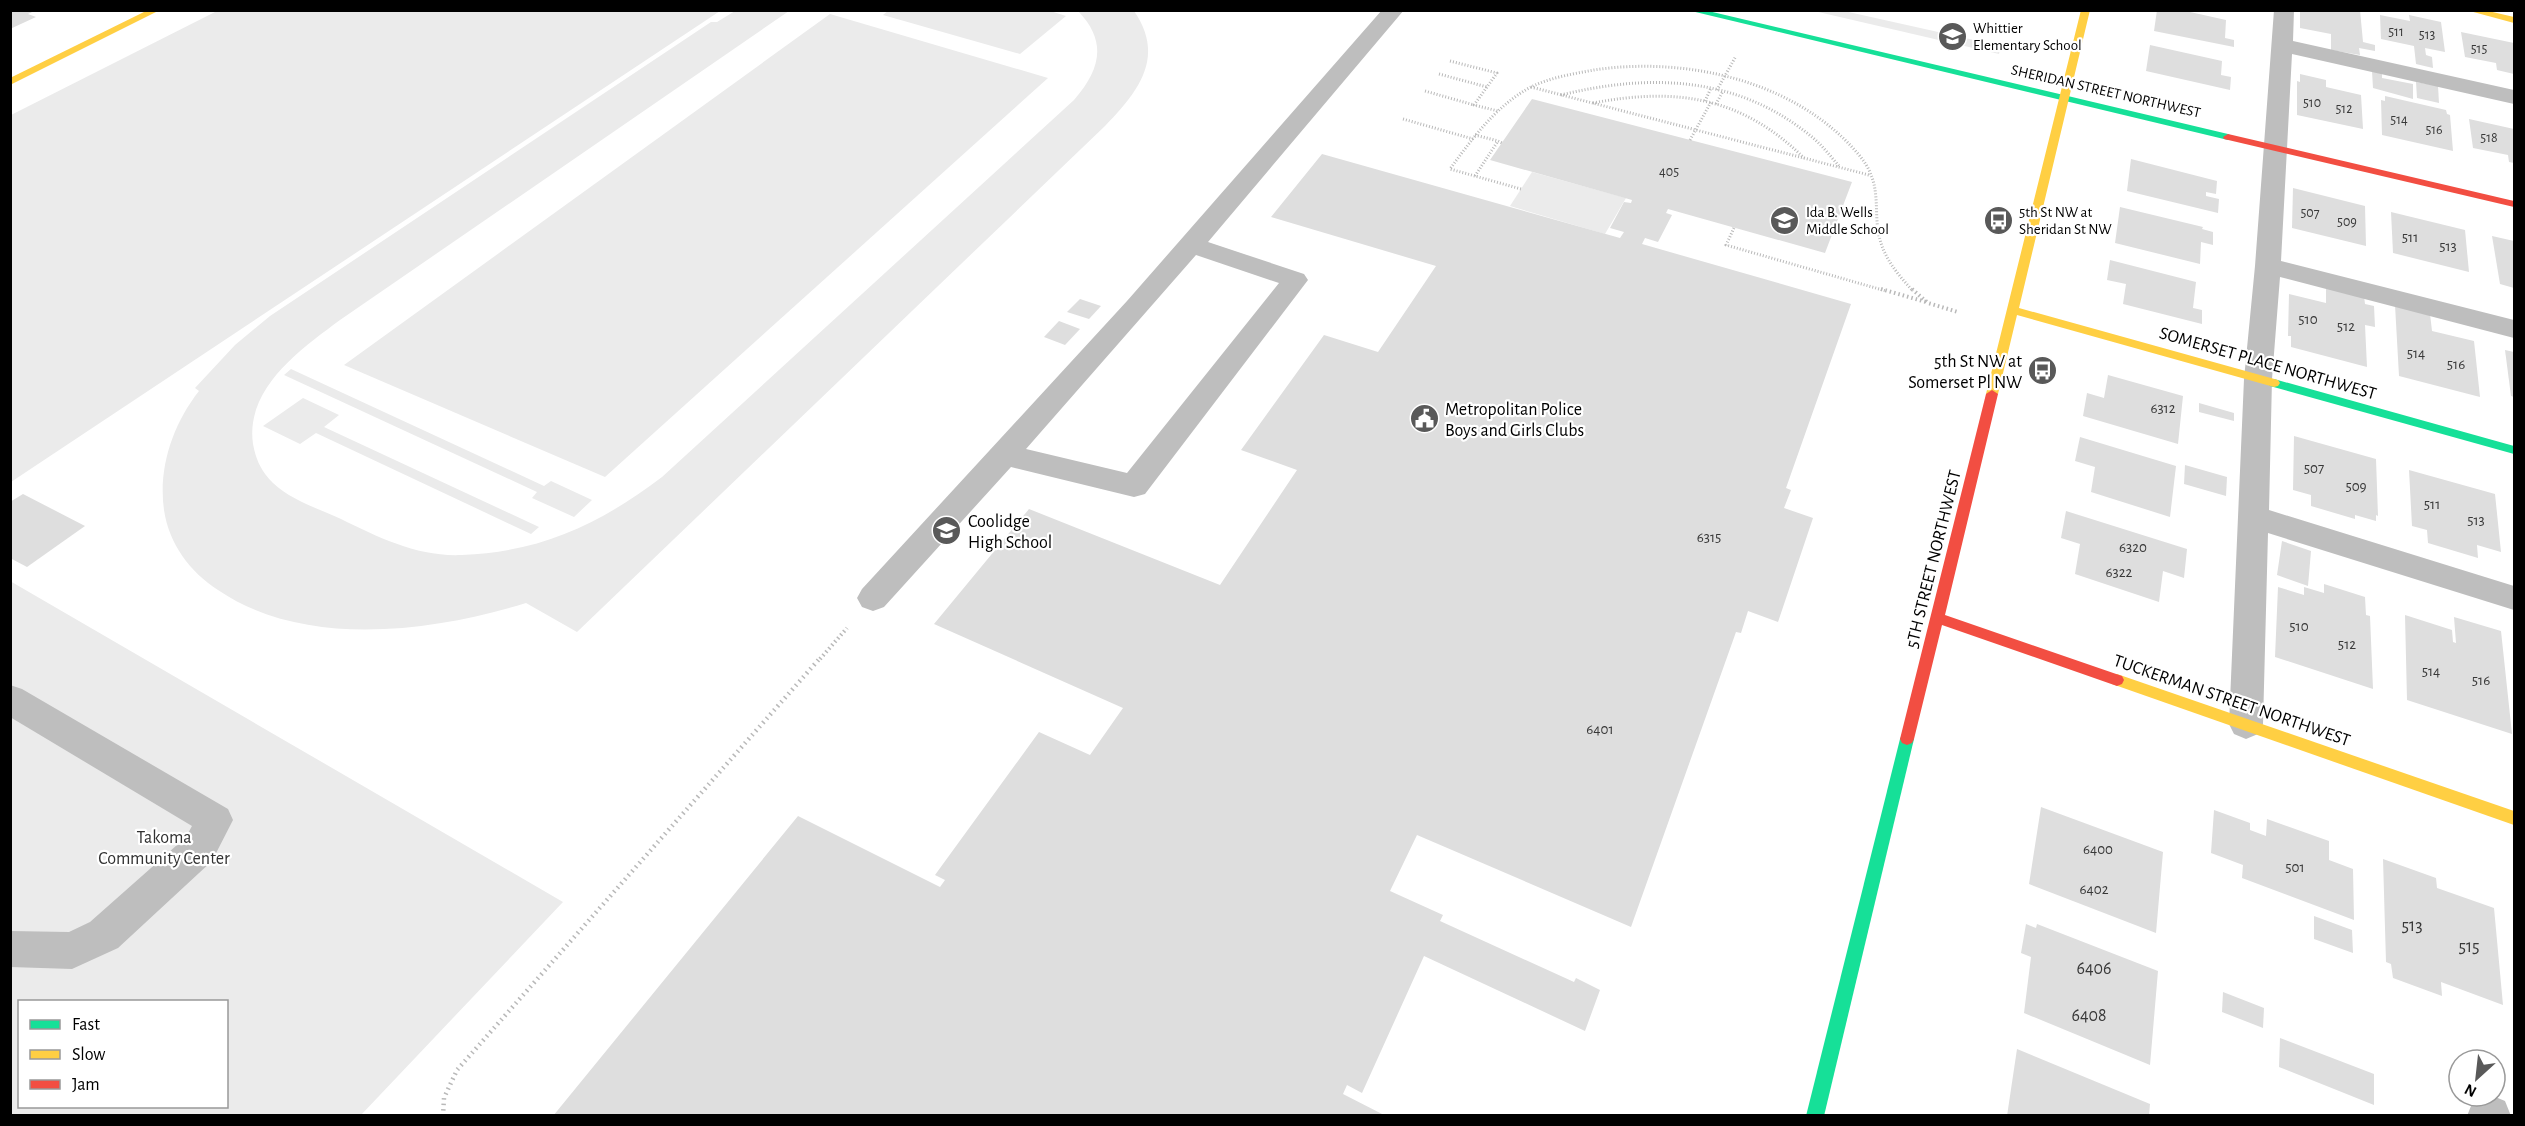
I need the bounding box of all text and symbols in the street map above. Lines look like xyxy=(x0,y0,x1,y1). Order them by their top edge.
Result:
school or university icon: Whittier Elementary School xyxy=(1936,21,1968,53)
place label: Whittier Elementary School xyxy=(1973,21,2082,53)
house number: 511 xyxy=(2388,25,2404,39)
house number: 513 xyxy=(2419,28,2435,42)
house number: 515 xyxy=(2471,42,2487,56)
street label: SHERIDAN STREET NORTHWEST xyxy=(2010,62,2203,121)
house number: 510 xyxy=(2303,96,2321,110)
house number: 512 xyxy=(2335,102,2353,116)
house number: 514 xyxy=(2390,113,2408,127)
house number: 516 xyxy=(2425,123,2443,137)
house number: 518 xyxy=(2480,131,2498,145)
house number: 405 xyxy=(1659,165,1679,179)
school or university icon: Ida B. Wells Middle School xyxy=(1769,205,1801,237)
place label: Ida B. Wells Middle School xyxy=(1806,205,1889,237)
bus stop icon: 5th St NW at Sheridan St NW xyxy=(1982,205,2014,237)
place label: 5th St NW at Sheridan St NW xyxy=(2019,205,2112,237)
house number: 507 xyxy=(2300,206,2320,220)
house number: 509 xyxy=(2337,215,2357,229)
house number: 511 xyxy=(2402,230,2418,245)
house number: 513 xyxy=(2439,239,2457,254)
house number: 510 xyxy=(2298,312,2318,327)
house number: 512 xyxy=(2337,319,2355,334)
street label: SOMERSET PLACE NORTHWEST xyxy=(2157,324,2379,404)
house number: 514 xyxy=(2407,346,2425,361)
place label: 5th St NW at Somerset Pl NW xyxy=(1908,353,2022,392)
bus stop icon: 5th St NW at Somerset Pl NW xyxy=(2027,355,2059,387)
house number: 516 xyxy=(2447,357,2465,372)
place label: Metropolitan Police Boys and Girls Clubs xyxy=(1445,401,1584,440)
house number: 6312 xyxy=(2150,401,2176,416)
public building icon: Metropolitan Police Boys and Girls Clubs xyxy=(1408,403,1440,435)
house number: 507 xyxy=(2304,461,2324,476)
street label: 5TH STREET NORTHWEST xyxy=(1903,468,1965,650)
house number: 509 xyxy=(2345,479,2367,494)
house number: 511 xyxy=(2424,497,2440,512)
place label: Coolidge High School xyxy=(968,513,1052,552)
house number: 513 xyxy=(2467,513,2485,528)
school or university icon: Coolidge High School xyxy=(931,515,963,547)
house number: 6315 xyxy=(1697,530,1721,545)
house number: 6320 xyxy=(2119,540,2147,555)
house number: 6322 xyxy=(2106,565,2133,580)
house number: 510 xyxy=(2289,619,2309,634)
house number: 512 xyxy=(2338,637,2356,652)
street label: TUCKERMAN STREET NORTHWEST xyxy=(2111,652,2353,750)
house number: 514 xyxy=(2422,664,2440,679)
house number: 516 xyxy=(2472,673,2490,688)
house number: 6401 xyxy=(1586,722,1614,737)
park label: Takoma Community Center xyxy=(98,829,230,868)
house number: 6400 xyxy=(2083,842,2113,857)
house number: 501 xyxy=(2285,860,2305,875)
house number: 6402 xyxy=(2079,882,2109,897)
house number: 513 xyxy=(2401,917,2423,935)
house number: 515 xyxy=(2458,938,2480,956)
house number: 6406 xyxy=(2076,960,2112,978)
legend xyxy=(18,1000,228,1108)
house number: 6408 xyxy=(2071,1007,2107,1025)
text: Fast xyxy=(72,1016,100,1034)
text: Slow xyxy=(72,1046,105,1064)
north arrow xyxy=(2447,1048,2507,1108)
text: Jam xyxy=(72,1076,100,1094)
text: N xyxy=(2462,1081,2479,1100)

